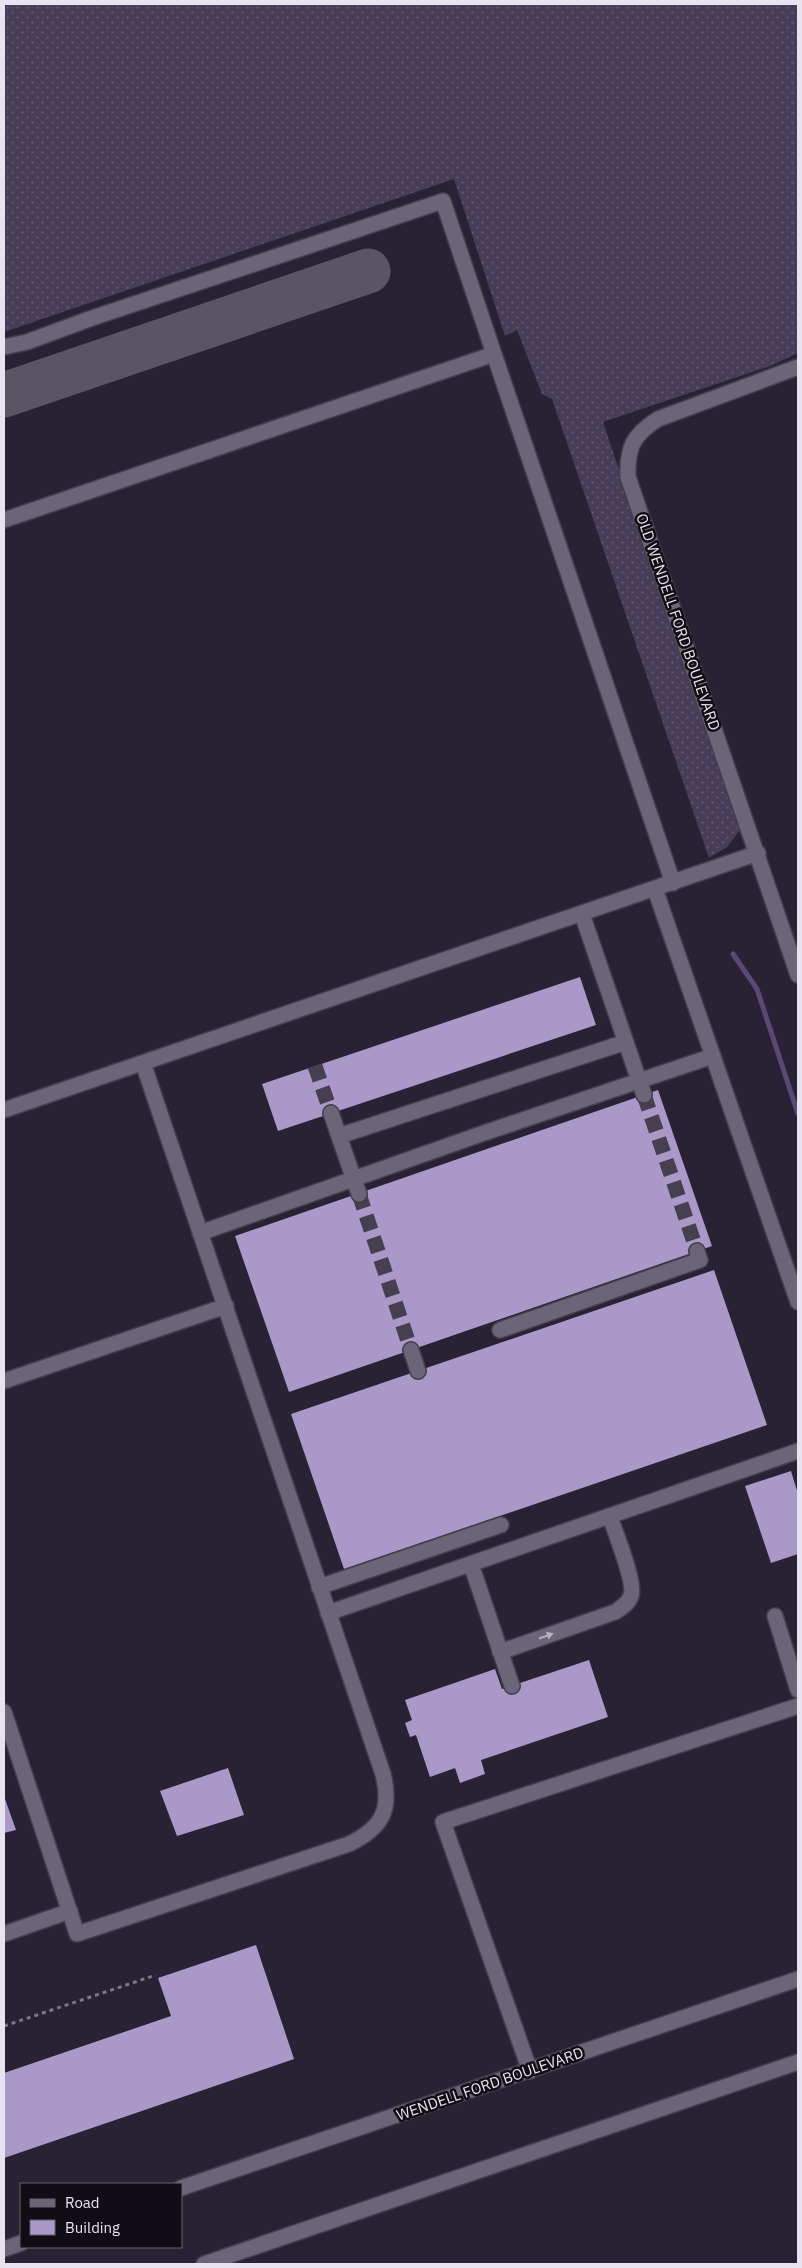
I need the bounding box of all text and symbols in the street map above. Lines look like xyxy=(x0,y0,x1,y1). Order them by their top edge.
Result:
street label: OLD WENDELL FORD BOULEVARD xyxy=(632,511,725,733)
one-way arrow xyxy=(539,1632,554,1639)
street label: WENDELL FORD BOULEVARD xyxy=(394,2043,586,2125)
legend xyxy=(20,2183,182,2248)
text: Road xyxy=(65,2193,100,2212)
text: Building xyxy=(65,2218,120,2237)

